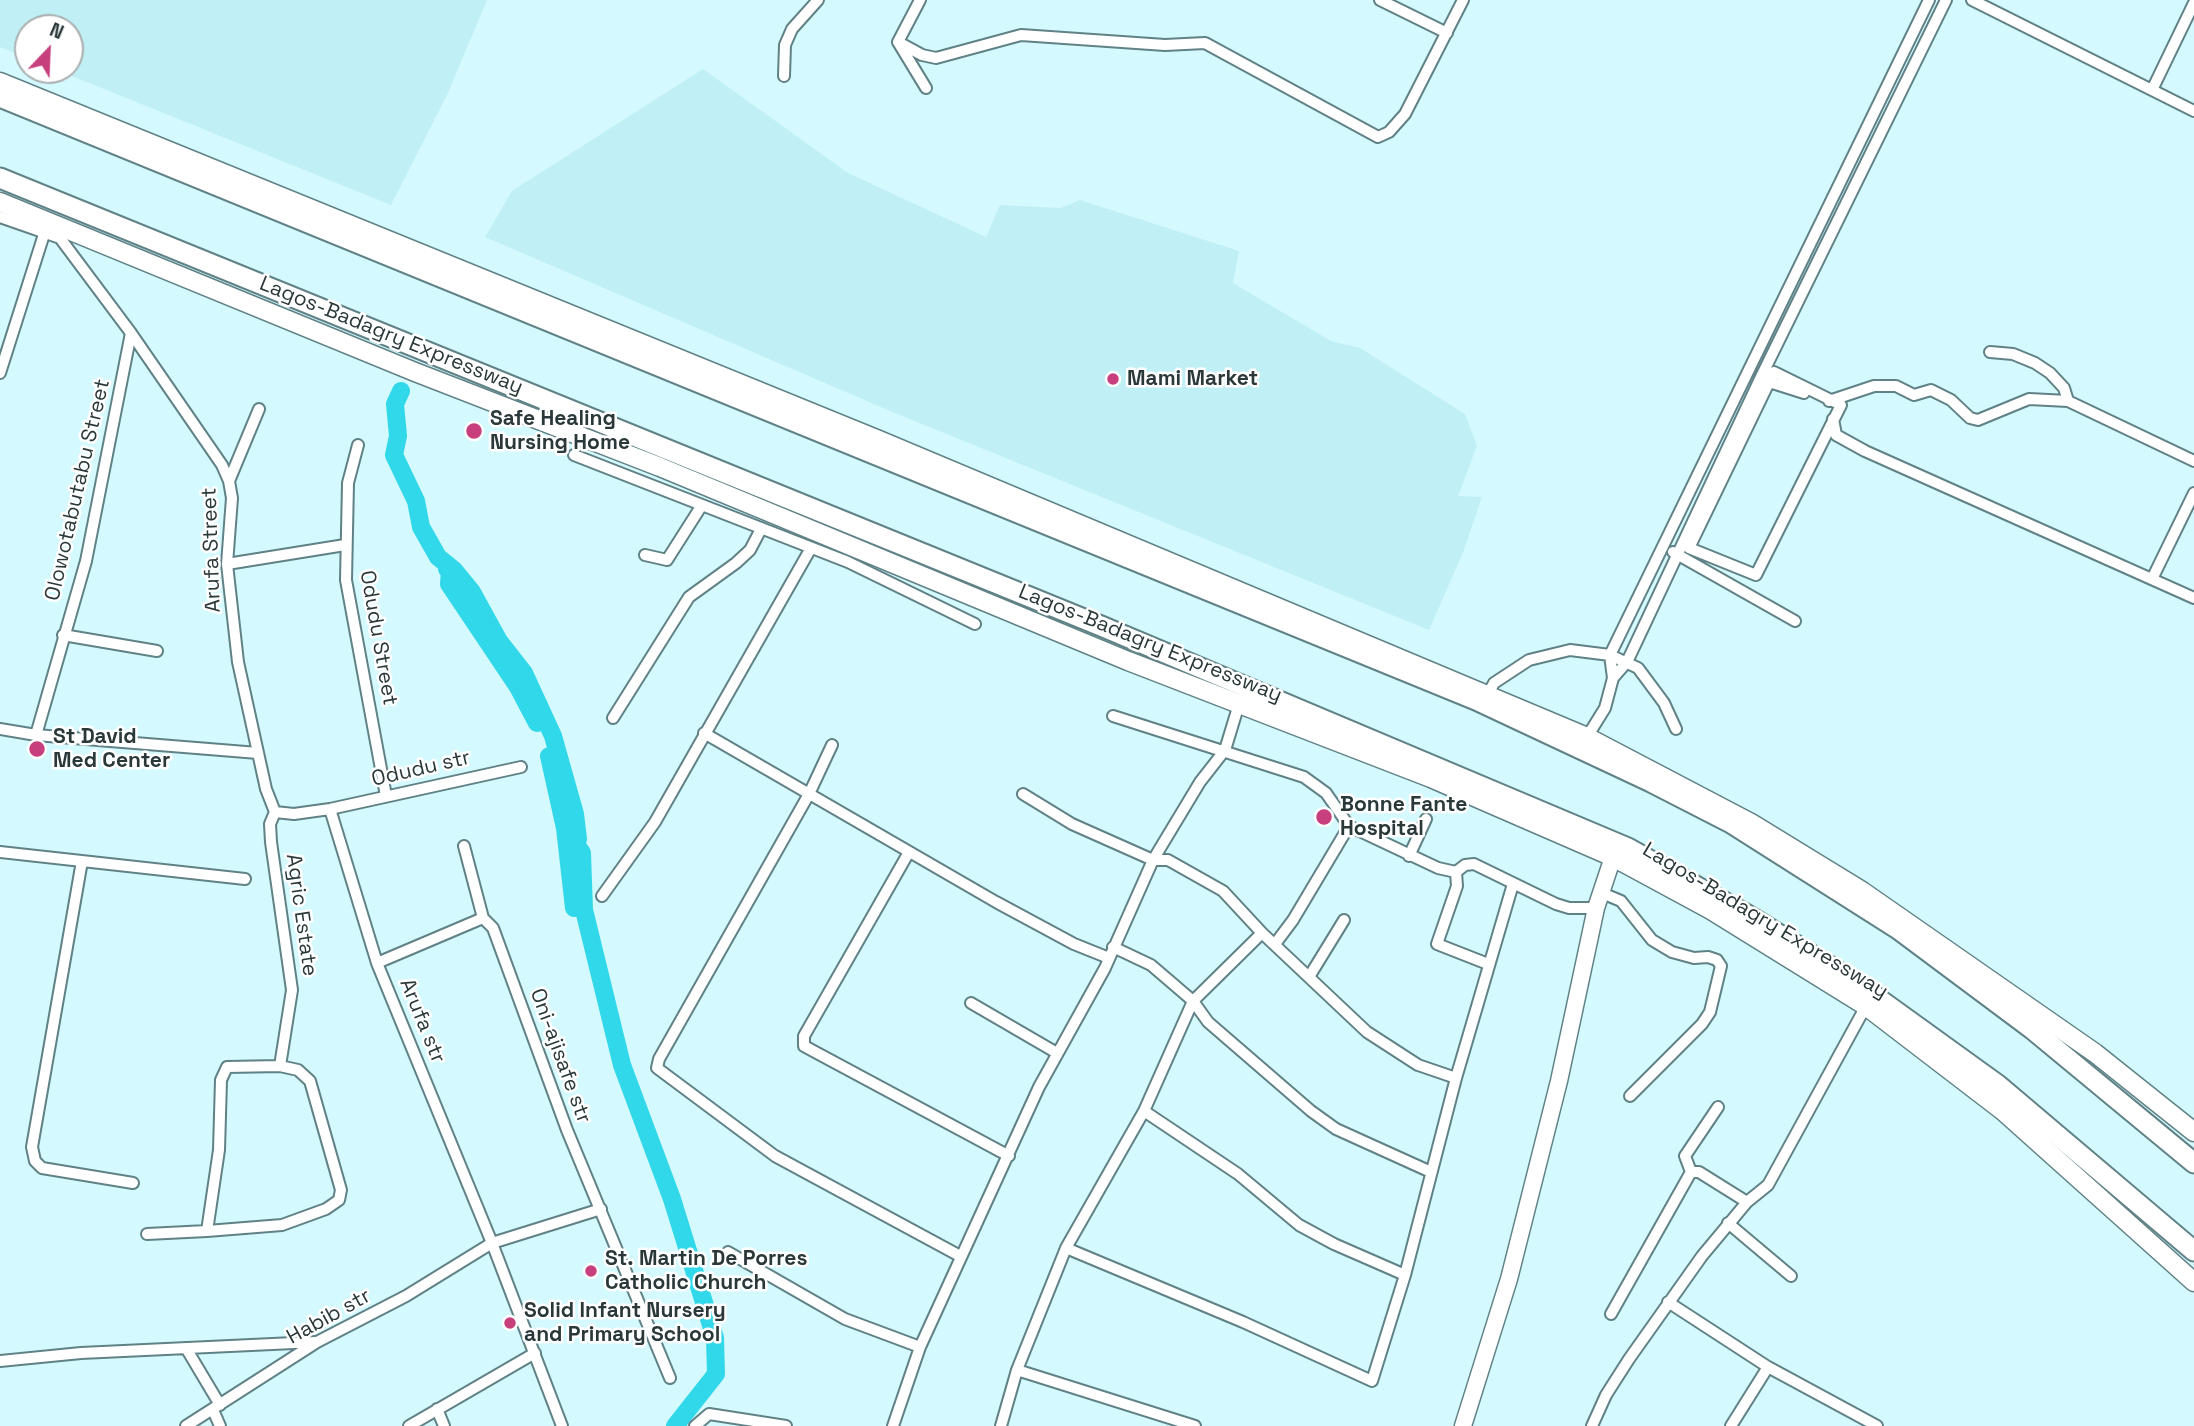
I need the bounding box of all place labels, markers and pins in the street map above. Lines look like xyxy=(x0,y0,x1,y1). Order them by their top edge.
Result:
place label: Mami Market xyxy=(1127,366,1258,392)
marker: Mami Market xyxy=(1105,371,1121,387)
place label: Safe Healing Nursing Home xyxy=(490,406,630,456)
marker: Safe Healing Nursing Home xyxy=(464,421,484,441)
place label: St David Med Center xyxy=(53,724,170,774)
marker: St David Med Center xyxy=(27,739,47,759)
place label: Bonne Fante Hospital xyxy=(1340,792,1467,842)
marker: Bonne Fante Hospital xyxy=(1314,807,1334,827)
place label: St. Martin De Porres Catholic Church xyxy=(605,1246,807,1296)
marker: St. Martin De Porres Catholic Church xyxy=(583,1263,599,1279)
place label: Solid Infant Nursery and Primary School xyxy=(524,1298,726,1348)
marker: Solid Infant Nursery and Primary School xyxy=(502,1315,518,1331)

